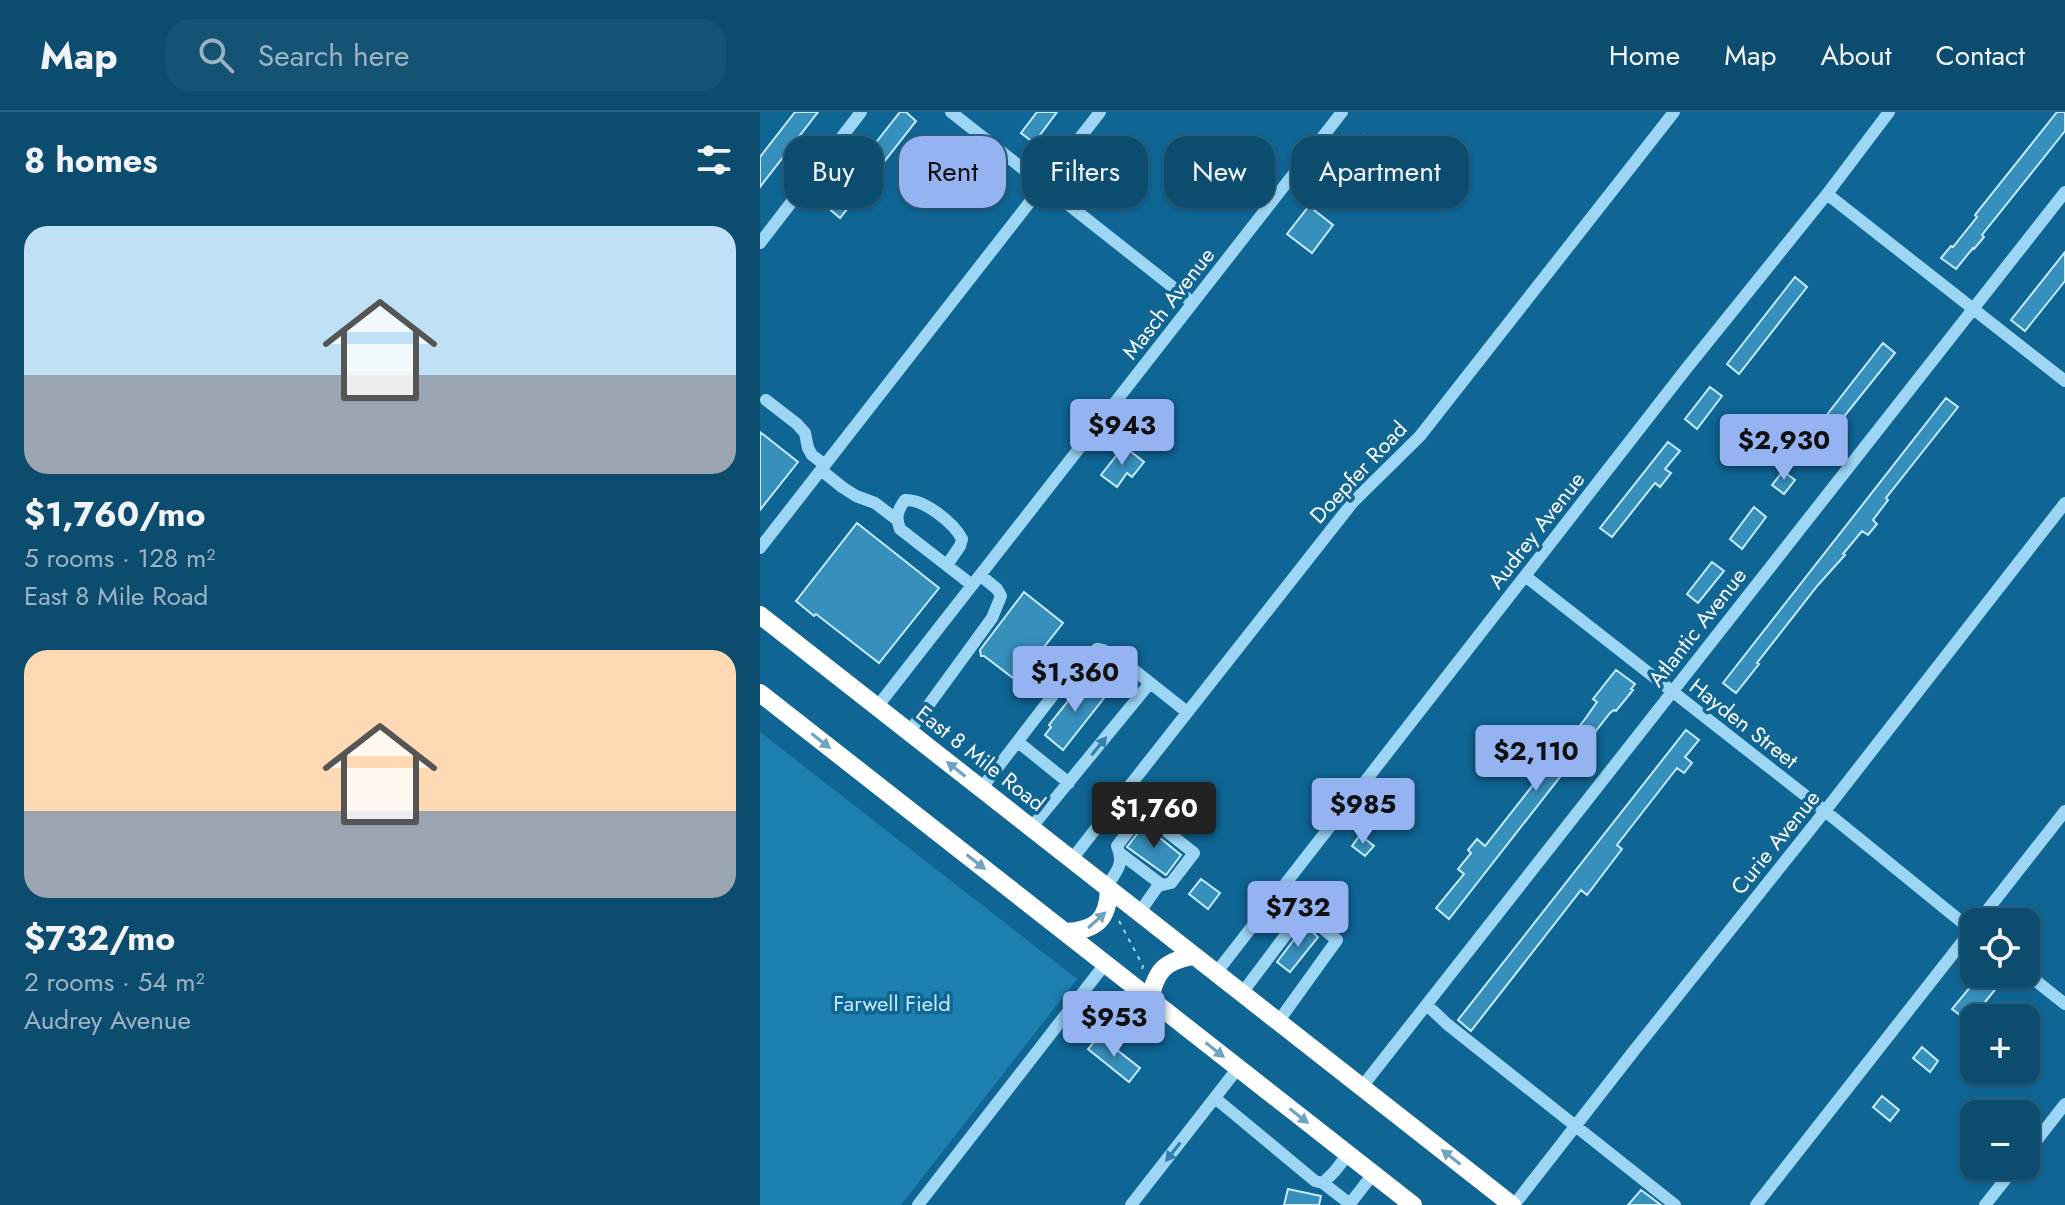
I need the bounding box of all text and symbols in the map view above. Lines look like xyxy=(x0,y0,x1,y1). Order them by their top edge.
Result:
search box xyxy=(166,19,726,91)
text: Map xyxy=(40,28,118,83)
icon: search xyxy=(194,33,238,77)
text: Search here xyxy=(258,34,410,77)
text: Home xyxy=(1609,35,1680,76)
text: Map xyxy=(1724,35,1776,76)
text: About xyxy=(1820,35,1892,76)
text: Contact xyxy=(1936,35,2025,76)
text: 8 homes xyxy=(24,136,158,185)
chip: Buy xyxy=(784,136,883,208)
chip: Rent xyxy=(899,136,1006,208)
chip: Filters xyxy=(1022,136,1148,208)
chip: New xyxy=(1164,136,1275,208)
chip: Apartment xyxy=(1291,136,1469,208)
icon: filters xyxy=(692,138,736,182)
street label: Masch Avenue xyxy=(1114,240,1222,366)
icon: home xyxy=(308,278,452,422)
pin: $943 xyxy=(1075,399,1169,467)
text: $943 xyxy=(1088,406,1156,444)
street label: Doepfer Road xyxy=(1302,414,1414,530)
pin: $2,930 xyxy=(1719,414,1849,482)
text: $2,930 xyxy=(1738,421,1830,459)
street label: Audrey Avenue xyxy=(1480,465,1592,595)
text: $1,760/mo xyxy=(24,490,205,539)
text: 5 rooms · 128 m² xyxy=(24,539,215,577)
street label: Atlantic Avenue xyxy=(1640,561,1754,693)
text: East 8 Mile Road xyxy=(24,577,208,615)
pin: $1,360 xyxy=(1010,646,1140,714)
text: $1,360 xyxy=(1031,653,1119,691)
street label: Hayden Street xyxy=(1683,670,1806,776)
street label: East 8 Mile Road xyxy=(910,697,1052,819)
icon: home xyxy=(308,702,452,846)
pin: $2,110 xyxy=(1471,725,1601,793)
one-way arrow xyxy=(811,732,831,748)
text: $2,110 xyxy=(1493,732,1579,770)
one-way arrow xyxy=(1090,736,1106,756)
one-way arrow xyxy=(946,761,966,778)
pin: $985 xyxy=(1316,778,1410,846)
pin: $1,760 xyxy=(1089,782,1219,850)
street label: Curie Avenue xyxy=(1723,783,1827,901)
text: $985 xyxy=(1330,785,1396,823)
text: $1,760 xyxy=(1110,789,1198,827)
one-way arrow xyxy=(966,853,986,869)
pin: $732 xyxy=(1251,881,1345,949)
text: $732 xyxy=(1265,888,1331,926)
map controls xyxy=(1960,908,2040,1180)
button: locate xyxy=(1960,908,2040,988)
one-way arrow xyxy=(1087,911,1106,929)
text: $732/mo xyxy=(24,914,175,963)
text: 2 rooms · 54 m² xyxy=(24,963,205,1001)
park label: Farwell Field xyxy=(833,987,951,1019)
pin: $953 xyxy=(1067,991,1161,1059)
text: $953 xyxy=(1081,998,1147,1036)
text: Audrey Avenue xyxy=(24,1001,191,1039)
button: + xyxy=(1960,1004,2040,1084)
one-way arrow xyxy=(1205,1041,1225,1058)
button: − xyxy=(1960,1100,2040,1180)
one-way arrow xyxy=(1289,1107,1309,1123)
one-way arrow xyxy=(1165,1142,1181,1162)
one-way arrow xyxy=(1441,1149,1461,1166)

